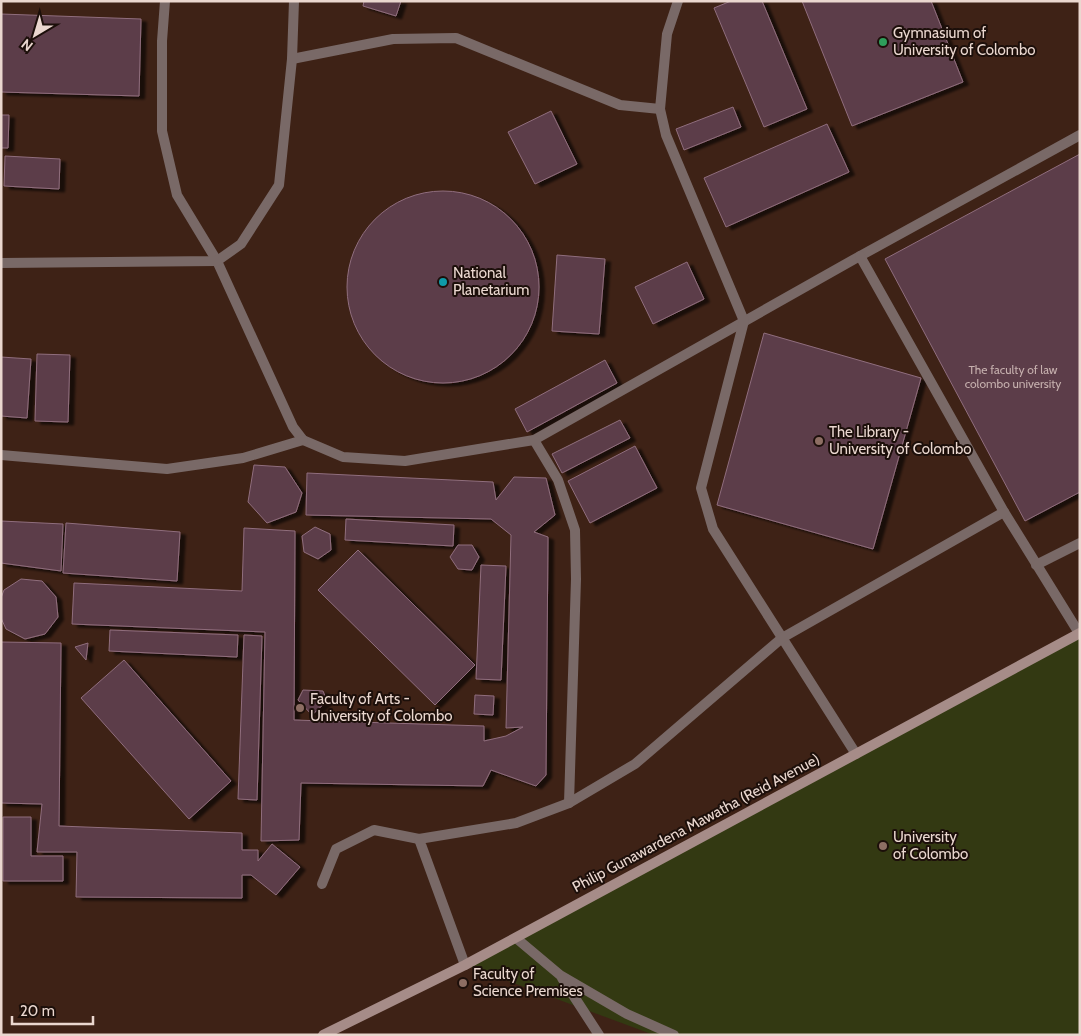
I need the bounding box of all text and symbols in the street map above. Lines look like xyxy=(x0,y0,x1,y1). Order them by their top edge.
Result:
north arrow xyxy=(10,10,60,60)
place label: Gymnasium of University of Colombo xyxy=(893,24,1035,59)
text: N xyxy=(18,35,36,55)
marker: Gymnasium of University of Colombo xyxy=(877,36,889,48)
place label: National Planetarium xyxy=(453,264,530,299)
marker: National Planetarium xyxy=(437,276,449,288)
house number: The faculty of law colombo university xyxy=(965,362,1061,391)
place label: The Library - University of Colombo xyxy=(829,423,971,458)
marker: The Library - University of Colombo xyxy=(813,435,825,447)
place label: Faculty of Arts - University of Colombo xyxy=(310,690,452,725)
marker: Faculty of Arts - University of Colombo xyxy=(294,702,306,714)
street label: Philip Gunawardena Mawatha (Reid Avenue) xyxy=(569,750,823,896)
place label: University of Colombo xyxy=(893,828,968,863)
marker: University of Colombo xyxy=(877,840,889,852)
place label: Faculty of Science Premises xyxy=(473,965,583,1000)
marker: Faculty of Science Premises xyxy=(457,977,469,989)
scale bar xyxy=(12,994,94,1026)
text: 20 m xyxy=(20,1002,55,1020)

